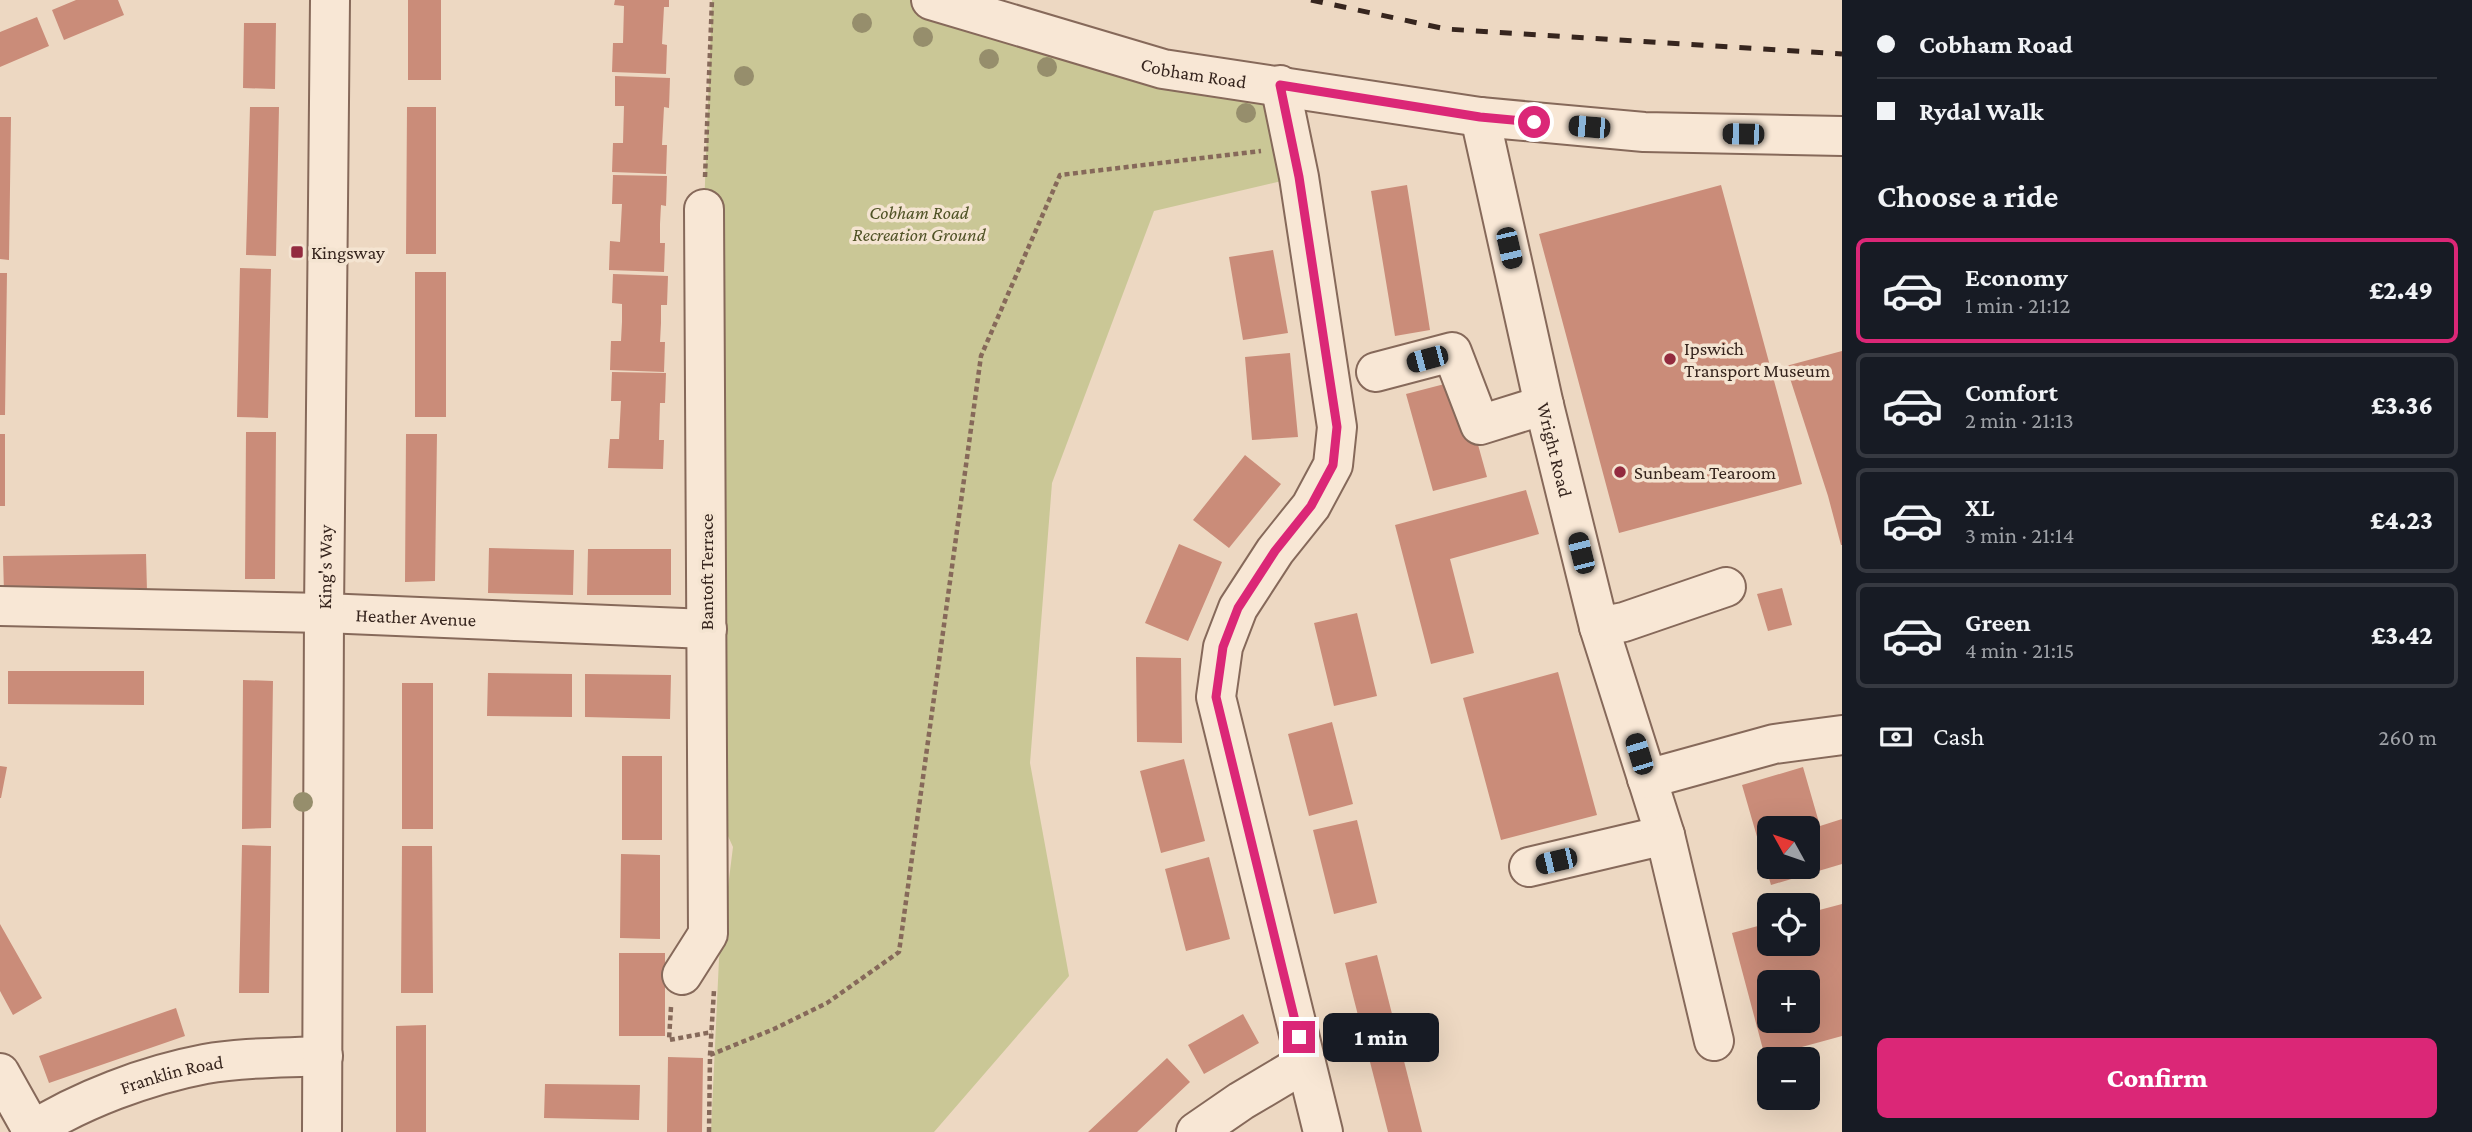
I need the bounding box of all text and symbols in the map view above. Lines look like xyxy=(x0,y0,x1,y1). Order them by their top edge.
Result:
text: Cobham Road xyxy=(1919,30,2073,59)
street label: Cobham Road xyxy=(1138,53,1248,93)
text: Rydal Walk xyxy=(1919,97,2044,126)
route start xyxy=(1518,106,1550,138)
car xyxy=(1568,115,1611,139)
car xyxy=(1722,123,1765,145)
text: Choose a ride xyxy=(1877,178,2058,214)
park label: Cobham Road Recreation Ground xyxy=(852,202,987,245)
car xyxy=(1495,225,1524,271)
place label: Kingsway xyxy=(311,242,385,263)
marker: Kingsway xyxy=(289,244,305,260)
icon: car xyxy=(1881,259,1944,322)
text: Economy xyxy=(1965,263,2068,292)
text: £2.49 xyxy=(2369,276,2433,305)
text: 1 min · 21:12 xyxy=(1965,292,2070,318)
place label: Ipswich Transport Museum xyxy=(1684,338,1830,381)
car xyxy=(1404,343,1451,375)
marker: Ipswich Transport Museum xyxy=(1662,351,1678,367)
icon: car xyxy=(1881,374,1944,437)
text: Comfort xyxy=(1965,378,2058,407)
text: £3.36 xyxy=(2371,391,2433,420)
street label: Wright Road xyxy=(1533,400,1576,499)
text: 2 min · 21:13 xyxy=(1965,407,2074,433)
place label: Sunbeam Tearoom xyxy=(1634,462,1776,483)
marker: Sunbeam Tearoom xyxy=(1612,464,1628,480)
icon: car xyxy=(1881,489,1944,552)
text: XL xyxy=(1965,493,1994,522)
text: £4.23 xyxy=(2370,506,2433,535)
street label: Bantoft Terrace xyxy=(696,514,717,630)
text: 3 min · 21:14 xyxy=(1965,522,2074,548)
street label: King's Way xyxy=(314,524,336,609)
car xyxy=(1566,530,1597,576)
street label: Heather Avenue xyxy=(355,604,477,630)
icon: car xyxy=(1881,604,1944,667)
text: Green xyxy=(1965,608,2031,637)
text: £3.42 xyxy=(2371,621,2433,650)
text: 4 min · 21:15 xyxy=(1965,637,2074,663)
icon: cash xyxy=(1877,718,1915,756)
text: Cash xyxy=(1933,722,1984,751)
text: 260 m xyxy=(2379,724,2437,750)
car xyxy=(1623,731,1656,777)
north arrow xyxy=(1757,816,1820,878)
map controls xyxy=(1757,816,1820,1110)
car xyxy=(1534,846,1579,876)
button: locate xyxy=(1757,893,1820,956)
button: + xyxy=(1757,970,1820,1033)
callout: 1 min xyxy=(1324,1012,1439,1062)
route end xyxy=(1283,1021,1315,1053)
text: 1 min xyxy=(1354,1024,1408,1050)
button: Confirm xyxy=(1877,1038,2437,1118)
button: − xyxy=(1757,1047,1820,1110)
street label: Franklin Road xyxy=(117,1051,225,1098)

